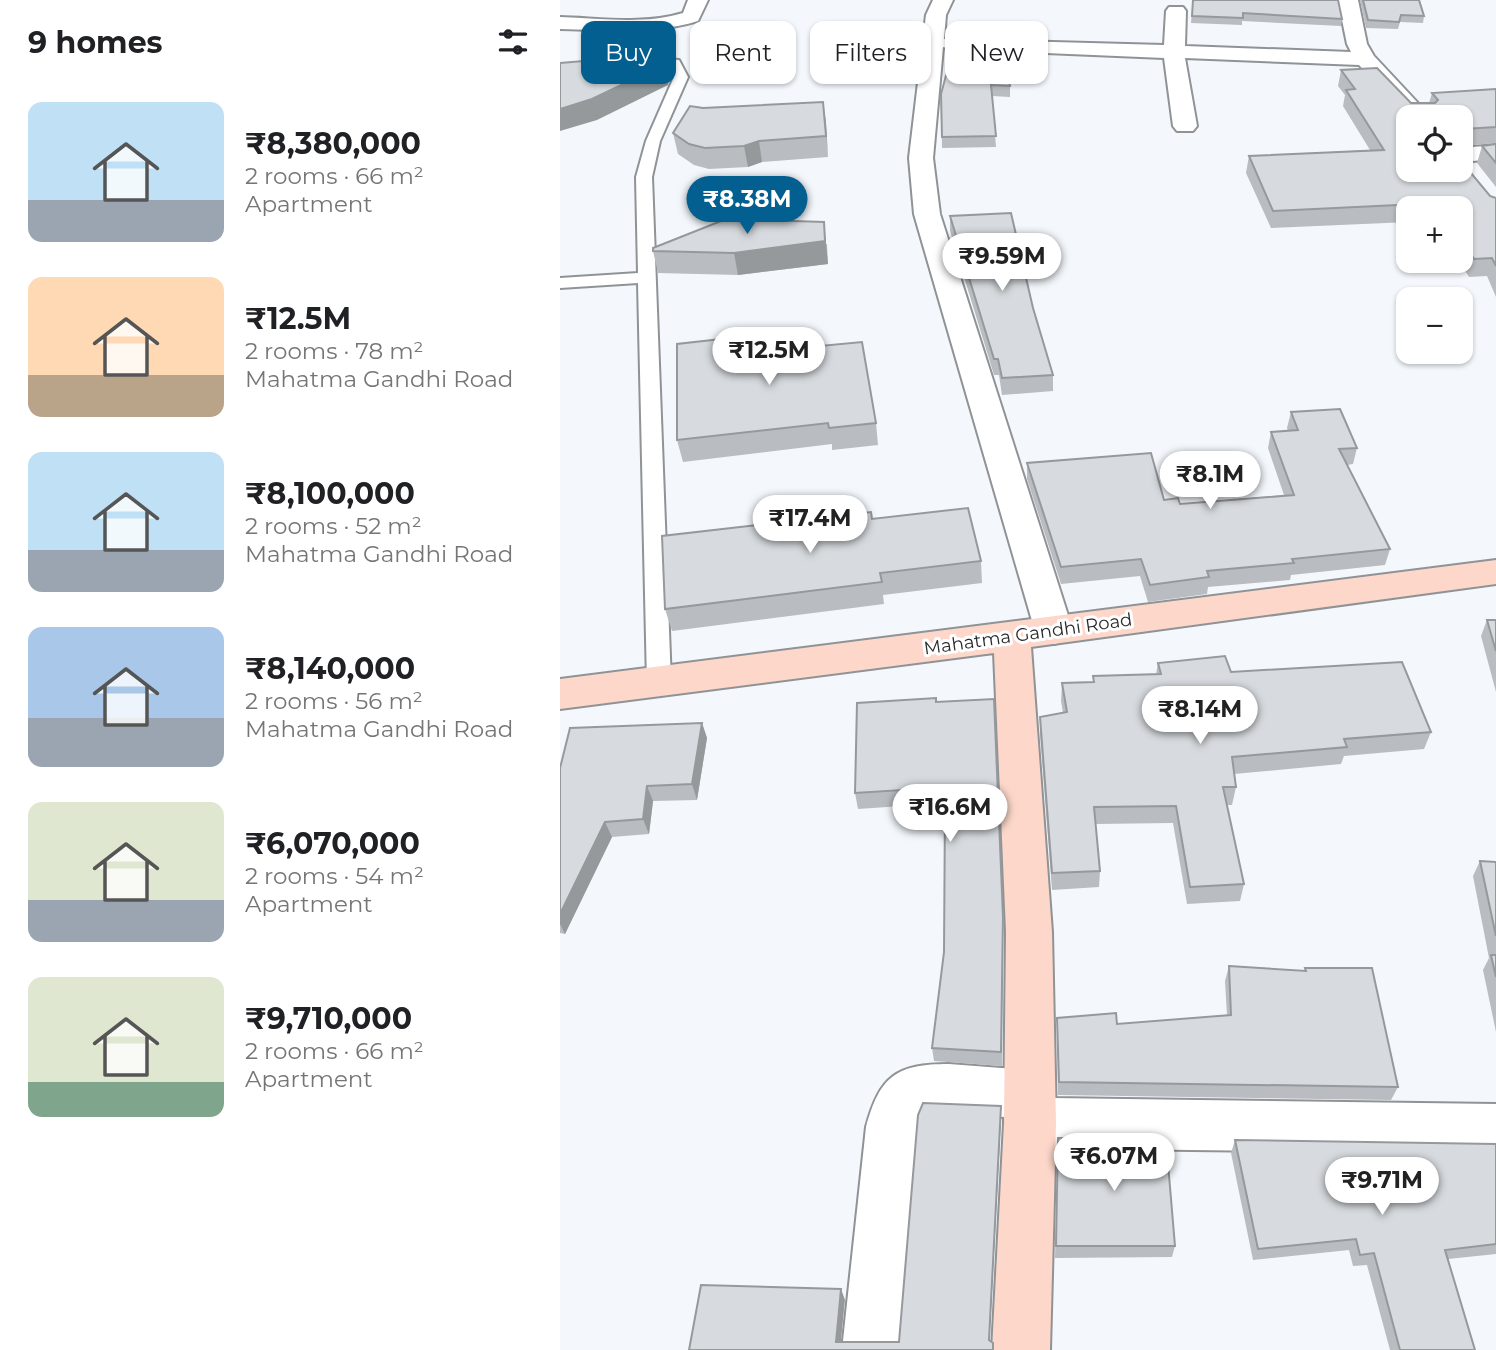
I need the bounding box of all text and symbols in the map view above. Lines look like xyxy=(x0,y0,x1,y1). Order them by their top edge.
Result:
chip: Buy xyxy=(581,21,676,84)
chip: Rent xyxy=(690,21,796,84)
chip: Filters xyxy=(810,21,931,84)
chip: New xyxy=(945,21,1048,84)
icon: filters xyxy=(494,23,532,61)
text: 9 homes xyxy=(28,24,163,61)
map controls xyxy=(1396,105,1473,364)
button: locate xyxy=(1396,105,1473,182)
text: ₹8,380,000 xyxy=(245,125,421,162)
icon: home xyxy=(84,130,168,214)
text: 2 rooms · 66 m² xyxy=(245,162,424,190)
pin: ₹8.38M xyxy=(690,176,804,236)
text: ₹8.38M xyxy=(703,185,792,213)
text: Apartment xyxy=(245,190,373,218)
button: + xyxy=(1396,196,1473,273)
pin: ₹9.59M xyxy=(945,233,1059,293)
text: ₹9.59M xyxy=(958,242,1046,270)
button: − xyxy=(1396,287,1473,364)
text: ₹12.5M xyxy=(245,300,351,337)
icon: home xyxy=(84,305,168,389)
pin: ₹12.5M xyxy=(712,328,826,387)
text: ₹12.5M xyxy=(728,336,810,364)
text: 2 rooms · 78 m² xyxy=(245,337,423,365)
text: Mahatma Gandhi Road xyxy=(245,365,513,393)
pin: ₹8.1M xyxy=(1161,452,1259,511)
text: ₹8.1M xyxy=(1176,460,1244,488)
text: ₹8,100,000 xyxy=(245,475,415,512)
icon: home xyxy=(84,480,168,564)
pin: ₹17.4M xyxy=(753,496,867,555)
text: ₹17.4M xyxy=(769,504,851,532)
text: 2 rooms · 52 m² xyxy=(245,512,422,540)
text: Mahatma Gandhi Road xyxy=(245,540,513,568)
street label: Mahatma Gandhi Road xyxy=(922,608,1134,660)
text: ₹8,140,000 xyxy=(245,650,415,687)
icon: home xyxy=(84,655,168,739)
pin: ₹8.14M xyxy=(1143,686,1257,746)
text: 2 rooms · 56 m² xyxy=(245,687,423,715)
text: ₹8.14M xyxy=(1158,695,1242,723)
text: Mahatma Gandhi Road xyxy=(245,715,513,743)
pin: ₹16.6M xyxy=(893,784,1007,844)
text: ₹16.6M xyxy=(908,793,992,821)
text: ₹6,070,000 xyxy=(245,825,420,862)
icon: home xyxy=(84,830,168,914)
text: 2 rooms · 54 m² xyxy=(245,862,424,890)
text: Apartment xyxy=(245,890,373,918)
text: ₹9,710,000 xyxy=(245,1000,412,1037)
icon: home xyxy=(84,1005,168,1089)
text: 2 rooms · 66 m² xyxy=(245,1037,424,1065)
text: Apartment xyxy=(245,1065,373,1093)
pin: ₹6.07M xyxy=(1057,1134,1171,1193)
text: ₹6.07M xyxy=(1070,1142,1158,1170)
pin: ₹9.71M xyxy=(1325,1158,1439,1217)
text: ₹9.71M xyxy=(1341,1166,1423,1194)

